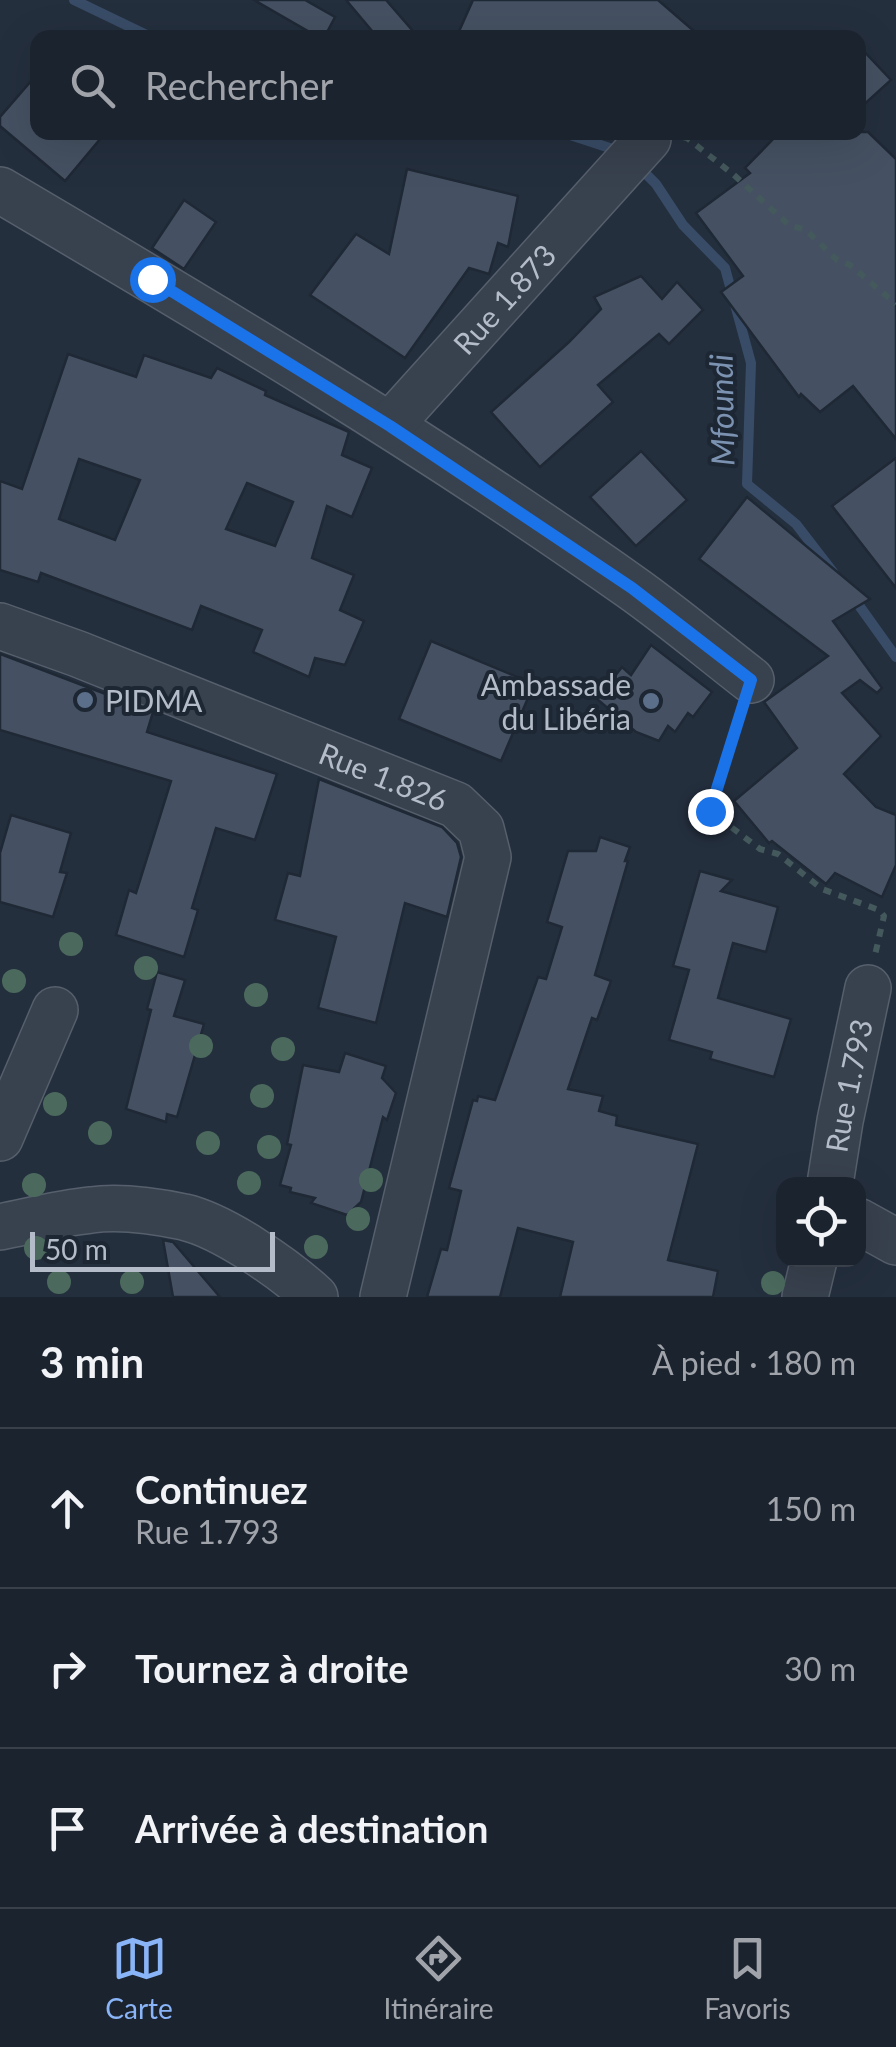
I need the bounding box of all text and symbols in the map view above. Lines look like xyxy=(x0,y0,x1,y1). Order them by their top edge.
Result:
search box xyxy=(30,30,866,140)
icon: search xyxy=(65,58,120,113)
text: Rechercher xyxy=(145,62,333,108)
street label: Rue 1.873 xyxy=(445,237,563,361)
route start xyxy=(130,257,176,303)
water label: Mfoundi xyxy=(701,354,741,466)
place label: Ambassade du Libéria xyxy=(481,666,631,736)
place label: PIDMA xyxy=(105,682,203,718)
marker: PIDMA xyxy=(74,689,96,711)
marker: Ambassade du Libéria xyxy=(640,690,662,712)
street label: Rue 1.826 xyxy=(314,734,453,818)
route end xyxy=(688,789,734,835)
street label: Rue 1.793 xyxy=(817,1016,879,1155)
map controls xyxy=(776,1177,866,1267)
button: locate xyxy=(776,1177,866,1267)
scale bar xyxy=(30,1227,275,1272)
text: 50 m xyxy=(45,1232,108,1266)
text: 3 min xyxy=(40,1337,144,1387)
text: À pied · 180 m xyxy=(652,1343,856,1382)
text: Continuez xyxy=(135,1466,308,1512)
icon: ahead xyxy=(40,1481,95,1536)
text: 150 m xyxy=(766,1489,856,1528)
text: Rue 1.793 xyxy=(135,1512,279,1551)
icon: right xyxy=(40,1641,95,1696)
text: Tournez à droite xyxy=(135,1645,409,1691)
text: 30 m xyxy=(784,1649,856,1688)
icon: arrive xyxy=(40,1801,95,1856)
text: Arrivée à destination xyxy=(135,1805,488,1851)
tab: Carte xyxy=(105,1931,173,2025)
tab: Itinéraire xyxy=(384,1931,494,2025)
tab: Favoris xyxy=(704,1931,791,2025)

